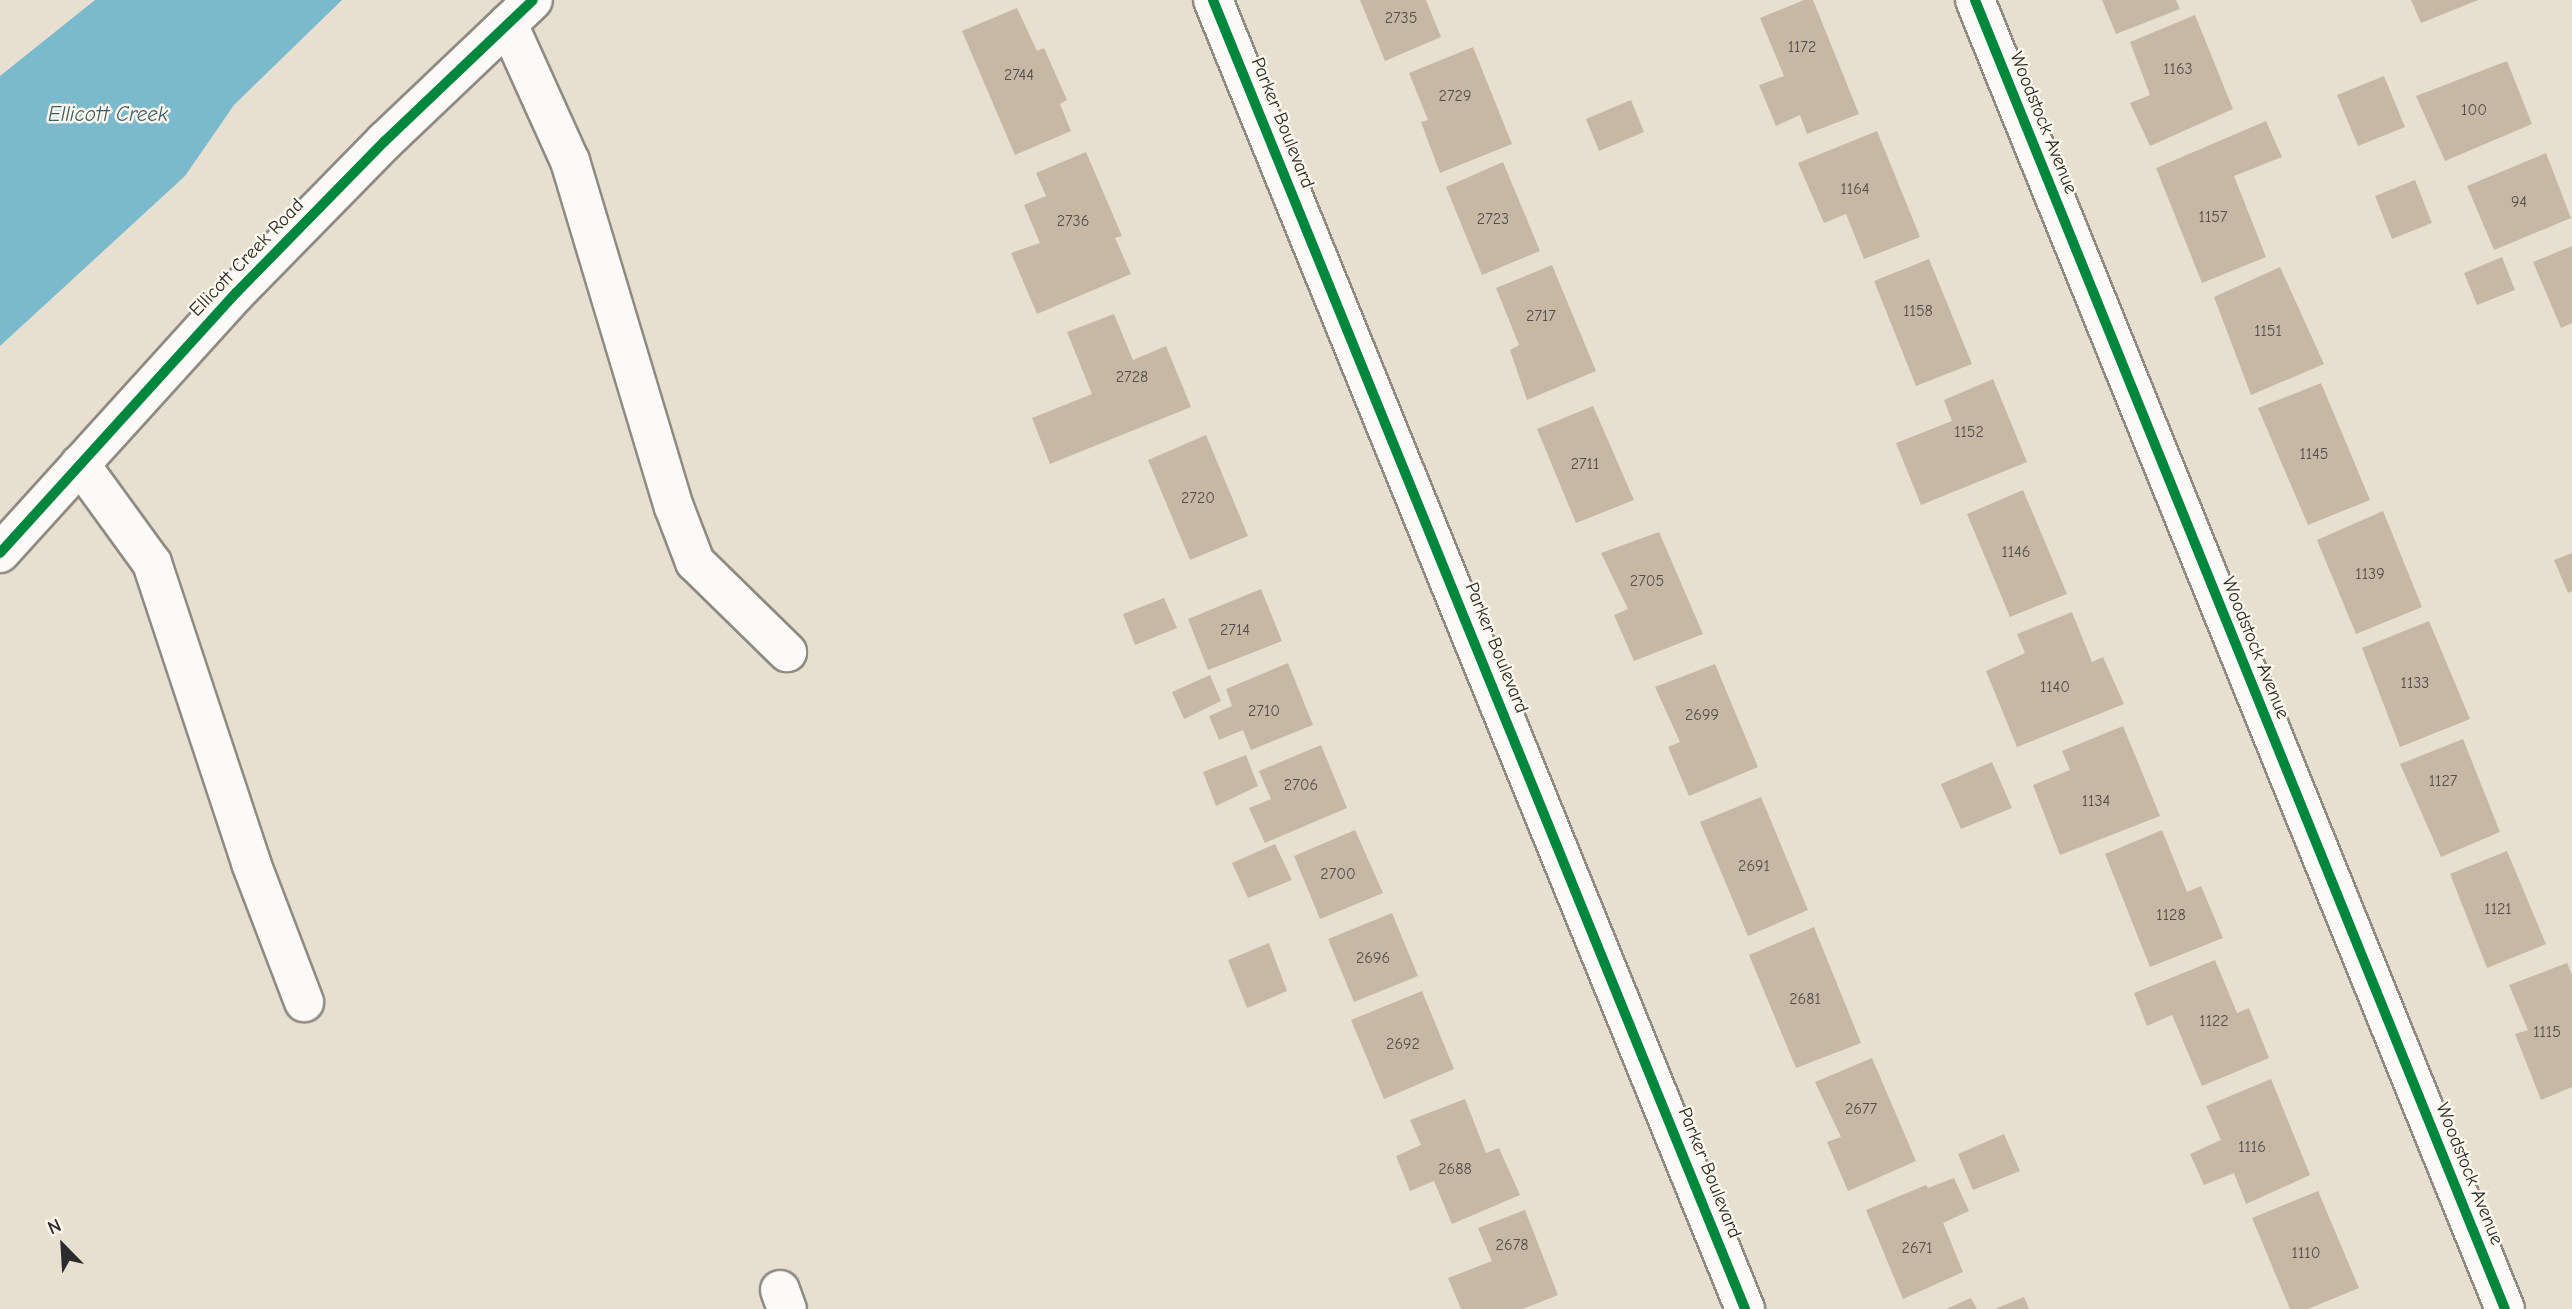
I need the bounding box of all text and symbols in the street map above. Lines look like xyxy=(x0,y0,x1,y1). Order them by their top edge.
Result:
house number: 2735 xyxy=(1385,8,1417,28)
house number: 1172 xyxy=(1788,37,1816,57)
street label: Woodstock Avenue xyxy=(2004,49,2082,197)
street label: Parker Boulevard xyxy=(1245,54,1319,192)
house number: 1163 xyxy=(2163,59,2193,79)
house number: 2744 xyxy=(1004,65,1034,85)
house number: 2729 xyxy=(1439,86,1471,106)
house number: 100 xyxy=(2461,100,2487,120)
water label: Ellicott Creek xyxy=(48,101,168,127)
house number: 1164 xyxy=(1840,179,1870,199)
house number: 94 xyxy=(2511,192,2527,212)
street label: Ellicott Creek Road xyxy=(185,194,309,322)
house number: 1157 xyxy=(2199,207,2227,227)
house number: 2723 xyxy=(1477,209,1509,229)
house number: 2736 xyxy=(1057,211,1089,231)
house number: 1158 xyxy=(1903,301,1933,321)
house number: 2717 xyxy=(1526,306,1556,326)
house number: 1151 xyxy=(2254,321,2282,341)
house number: 2728 xyxy=(1116,367,1148,387)
house number: 1152 xyxy=(1954,422,1984,442)
house number: 1145 xyxy=(2299,444,2329,464)
house number: 2711 xyxy=(1571,454,1599,474)
house number: 2720 xyxy=(1181,488,1215,508)
house number: 1146 xyxy=(2001,542,2031,562)
house number: 1139 xyxy=(2355,564,2385,584)
house number: 2705 xyxy=(1630,571,1664,591)
street label: Woodstock Avenue xyxy=(2216,574,2294,722)
street label: Parker Boulevard xyxy=(1459,579,1533,717)
house number: 2714 xyxy=(1220,620,1250,640)
house number: 1133 xyxy=(2401,673,2429,693)
house number: 1140 xyxy=(2040,677,2070,697)
house number: 2710 xyxy=(1248,701,1280,721)
house number: 2699 xyxy=(1685,705,1719,725)
house number: 1127 xyxy=(2429,771,2457,791)
house number: 2706 xyxy=(1284,775,1318,795)
house number: 1134 xyxy=(2082,791,2110,811)
house number: 2691 xyxy=(1738,856,1770,876)
house number: 2700 xyxy=(1320,864,1356,884)
house number: 1121 xyxy=(2484,899,2512,919)
house number: 1128 xyxy=(2156,905,2186,925)
house number: 2696 xyxy=(1356,948,1390,968)
house number: 2681 xyxy=(1789,989,1821,1009)
house number: 1122 xyxy=(2199,1011,2229,1031)
house number: 1115 xyxy=(2533,1022,2561,1042)
house number: 2692 xyxy=(1386,1034,1420,1054)
house number: 2677 xyxy=(1845,1099,1877,1119)
street label: Woodstock Avenue xyxy=(2430,1100,2508,1248)
street label: Parker Boulevard xyxy=(1672,1104,1746,1242)
house number: 1116 xyxy=(2238,1137,2266,1157)
house number: 2688 xyxy=(1438,1159,1472,1179)
north arrow xyxy=(28,1211,98,1281)
text: N xyxy=(44,1214,65,1239)
house number: 2678 xyxy=(1496,1235,1528,1255)
house number: 2671 xyxy=(1902,1238,1932,1258)
house number: 1110 xyxy=(2292,1243,2320,1263)

